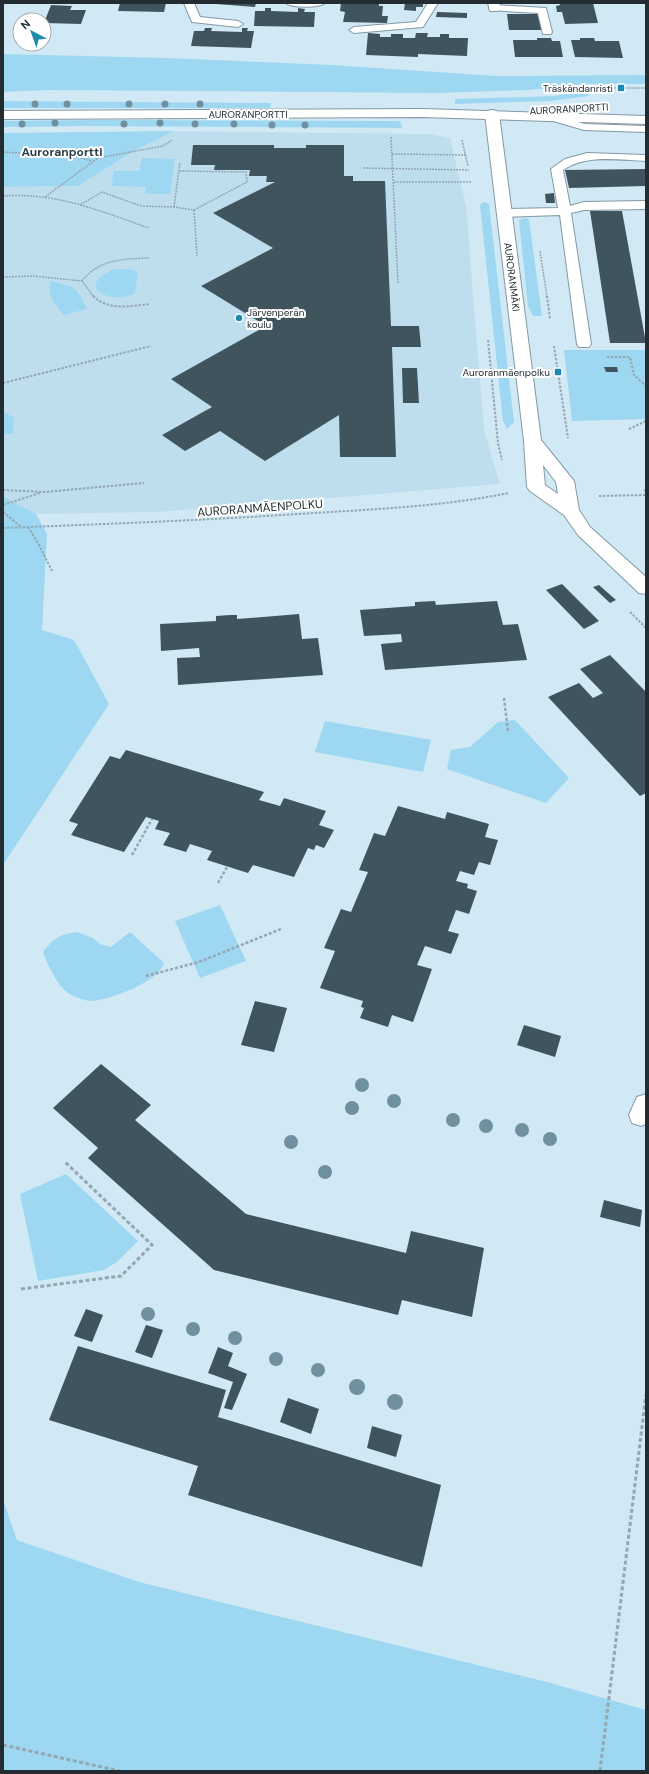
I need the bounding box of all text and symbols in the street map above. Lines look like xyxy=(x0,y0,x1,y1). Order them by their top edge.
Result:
north arrow xyxy=(12,12,52,52)
text: N xyxy=(18,17,33,32)
place label: Träskändanristi xyxy=(543,82,613,95)
marker: Träskändanristi xyxy=(616,83,626,93)
street label: AURORANPORTTI xyxy=(529,100,609,118)
street label: AURORANPORTTI xyxy=(208,108,288,121)
district label: Auroranportti xyxy=(21,144,103,160)
street label: AURORANMÄKI xyxy=(501,242,523,312)
place label: Järvenperän koulu xyxy=(247,306,305,331)
marker: Järvenperän koulu xyxy=(234,313,244,323)
place label: Auroranmäenpolku xyxy=(462,366,550,379)
marker: Auroranmäenpolku xyxy=(553,367,563,377)
street label: AURORANMÄENPOLKU xyxy=(197,496,323,520)

